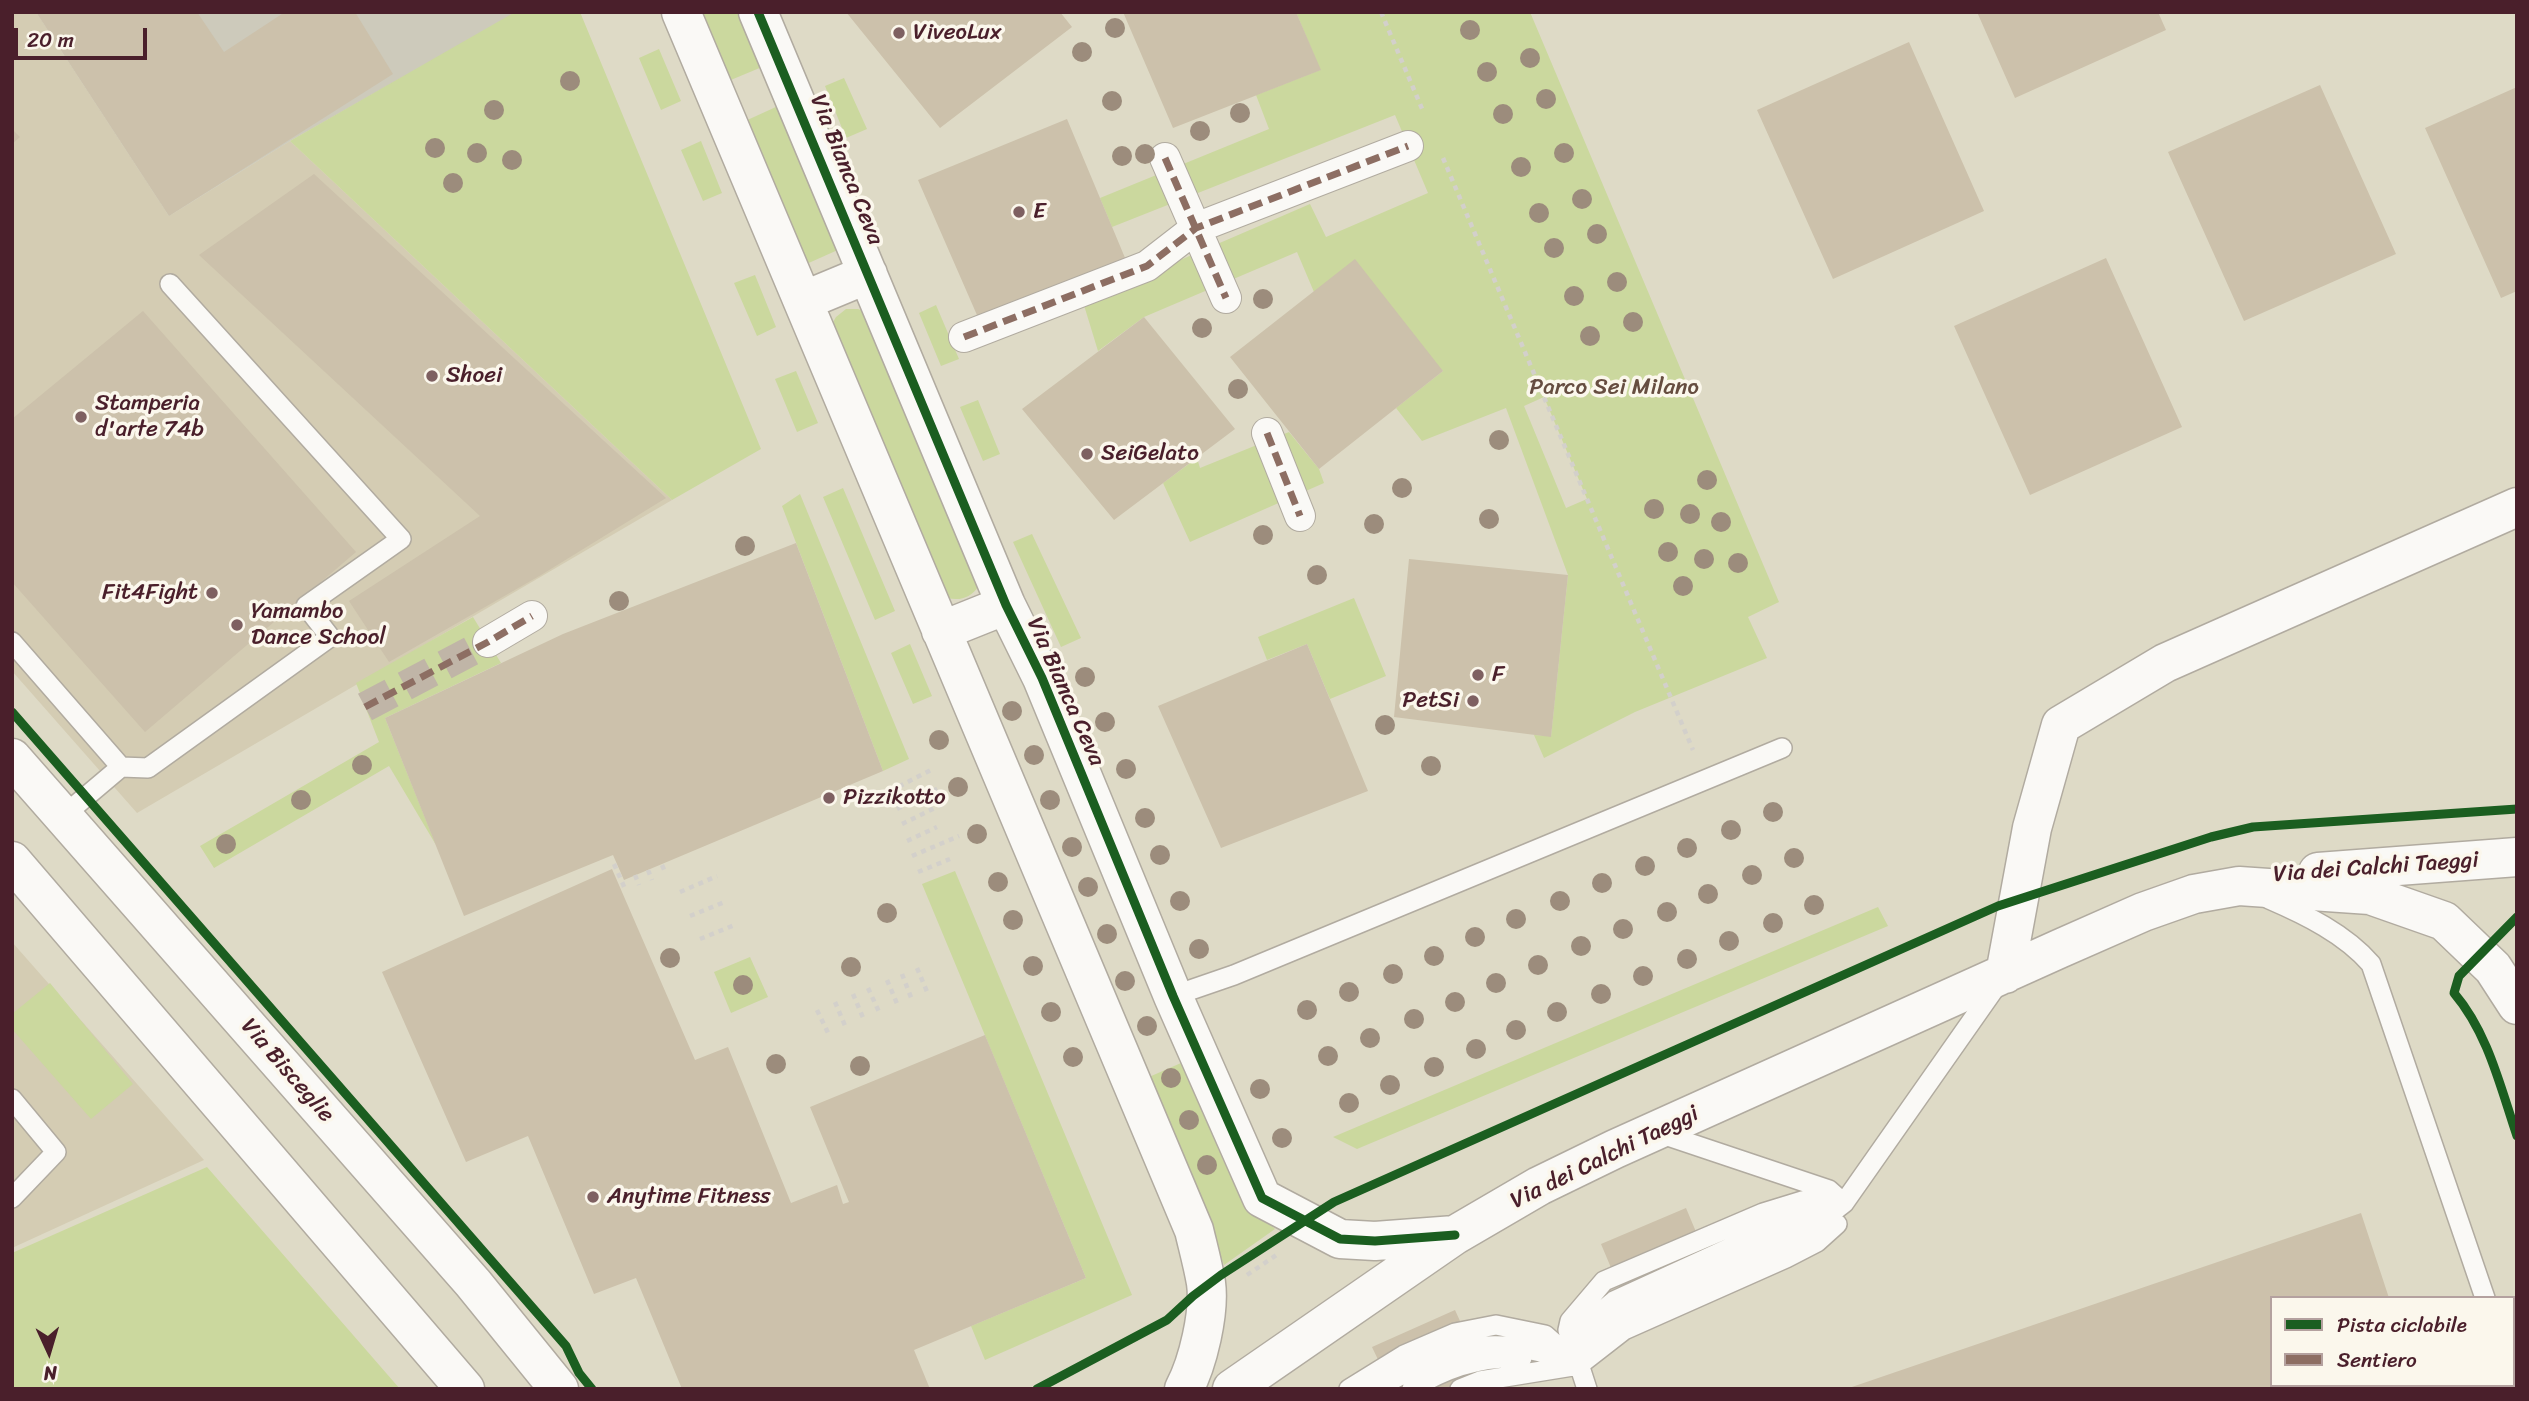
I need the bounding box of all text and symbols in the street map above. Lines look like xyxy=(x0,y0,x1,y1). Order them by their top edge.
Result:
scale bar xyxy=(18,14,150,58)
place label: ViveoLux xyxy=(913,19,1002,47)
text: 20 m xyxy=(27,21,74,59)
marker: ViveoLux xyxy=(891,25,907,41)
street label: Via Bianca Ceva xyxy=(803,91,889,249)
place label: E xyxy=(1033,198,1046,226)
marker: E xyxy=(1011,204,1027,220)
place label: Shoei xyxy=(446,362,502,390)
marker: Shoei xyxy=(424,368,440,384)
park label: Parco Sei Milano xyxy=(1529,374,1699,402)
place label: Stamperia d'arte 74b xyxy=(95,390,204,444)
marker: Stamperia d'arte 74b xyxy=(73,409,89,425)
place label: SeiGelato xyxy=(1101,440,1199,468)
marker: SeiGelato xyxy=(1079,446,1095,462)
place label: Fit4Fight xyxy=(102,579,198,607)
marker: Fit4Fight xyxy=(204,585,220,601)
place label: Yamambo Dance School xyxy=(251,598,386,652)
street label: Via Bianca Ceva xyxy=(1020,613,1110,771)
marker: Yamambo Dance School xyxy=(229,617,245,633)
place label: F xyxy=(1492,661,1505,689)
marker: F xyxy=(1470,667,1486,683)
place label: PetSi xyxy=(1402,687,1459,715)
marker: PetSi xyxy=(1465,693,1481,709)
place label: Pizzikotto xyxy=(843,784,946,812)
marker: Pizzikotto xyxy=(821,790,837,806)
street label: Via dei Calchi Taeggi xyxy=(2272,847,2480,889)
street label: Via Bisceglie xyxy=(234,1013,340,1129)
street label: Via dei Calchi Taeggi xyxy=(1506,1100,1704,1216)
place label: Anytime Fitness xyxy=(607,1183,771,1211)
marker: Anytime Fitness xyxy=(585,1189,601,1205)
legend xyxy=(2270,1296,2515,1387)
text: Pista ciclabile xyxy=(2337,1306,2467,1344)
north arrow xyxy=(14,1317,84,1387)
text: Sentiero xyxy=(2337,1341,2417,1379)
text: N xyxy=(43,1357,58,1390)

